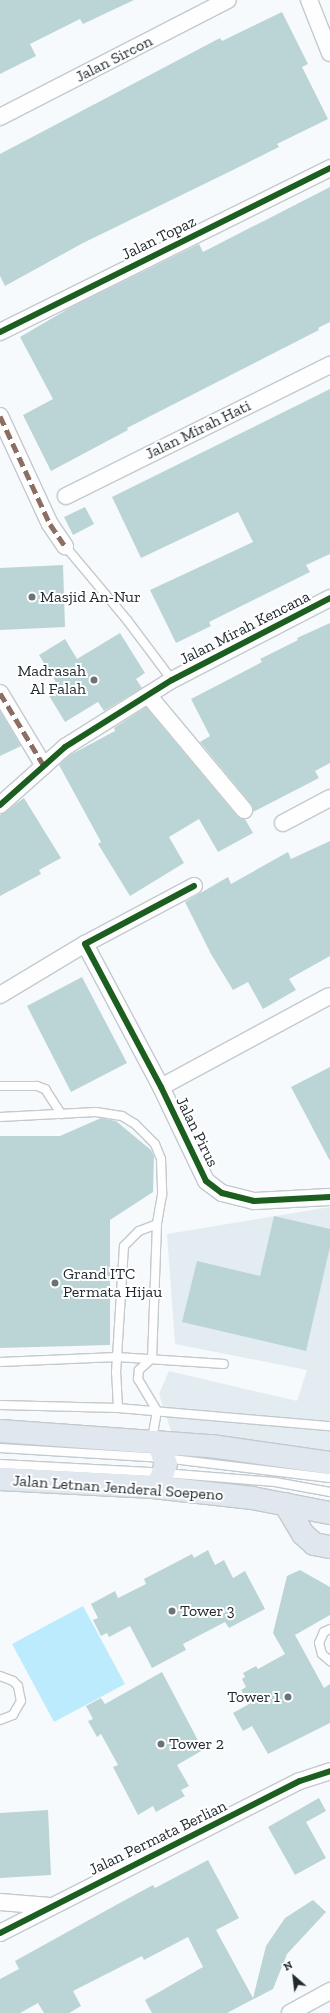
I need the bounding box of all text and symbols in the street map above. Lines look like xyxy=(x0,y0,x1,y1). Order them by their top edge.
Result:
street label: Jalan Sircon xyxy=(72,31,156,87)
street label: Jalan Topaz xyxy=(119,212,199,264)
street label: Jalan Mirah Hati xyxy=(142,396,254,464)
place label: Masjid An-Nur xyxy=(40,587,141,607)
street label: Jalan Mirah Kencana xyxy=(177,587,313,669)
marker: Masjid An-Nur xyxy=(27,592,37,602)
place label: Madrasah Al Falah xyxy=(17,661,86,699)
marker: Madrasah Al Falah xyxy=(89,675,99,685)
street label: Jalan Pirus xyxy=(172,1094,222,1170)
place label: Grand ITC Permata Hijau xyxy=(63,1264,162,1302)
marker: Grand ITC Permata Hijau xyxy=(50,1278,60,1288)
street label: Jalan Letnan Jenderal Soepeno xyxy=(12,1471,224,1505)
place label: Tower 3 xyxy=(180,1601,235,1621)
marker: Tower 3 xyxy=(167,1606,177,1616)
place label: Tower 1 xyxy=(227,1687,280,1707)
marker: Tower 1 xyxy=(283,1692,293,1702)
place label: Tower 2 xyxy=(169,1734,224,1754)
marker: Tower 2 xyxy=(156,1739,166,1749)
street label: Jalan Permata Berlian xyxy=(86,1796,230,1880)
north arrow xyxy=(274,1957,314,1997)
text: N xyxy=(281,1958,295,1974)

